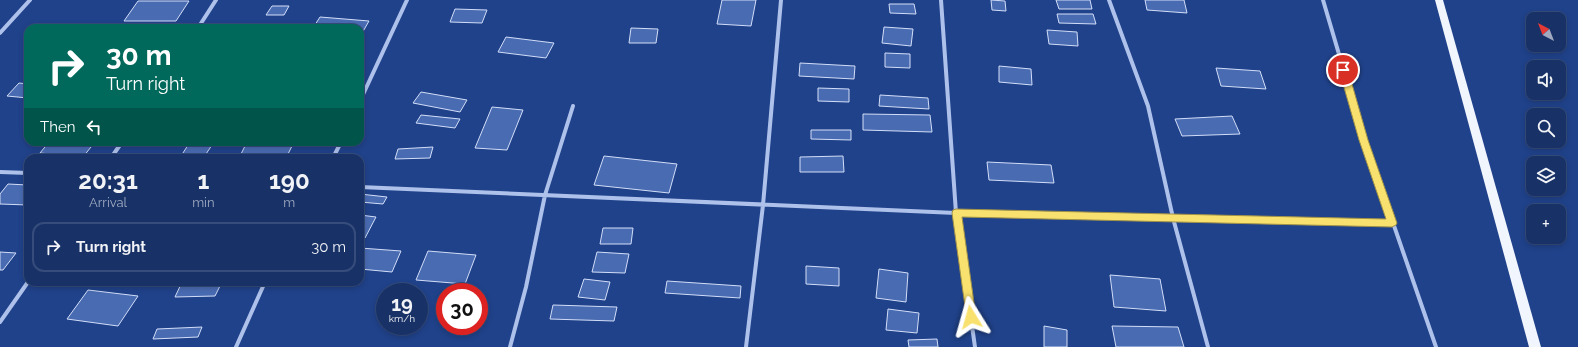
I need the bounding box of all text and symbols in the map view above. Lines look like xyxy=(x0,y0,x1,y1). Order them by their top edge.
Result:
north arrow xyxy=(1526,12,1566,52)
map controls xyxy=(1526,12,1566,244)
text: 30 m xyxy=(106,39,172,72)
icon: right xyxy=(40,40,92,92)
pin xyxy=(1326,53,1360,87)
icon: arrive xyxy=(1332,59,1354,81)
button: sound xyxy=(1526,60,1566,100)
text: Turn right xyxy=(106,73,185,94)
button: search xyxy=(1526,108,1566,148)
icon: left xyxy=(83,116,105,138)
text: Then xyxy=(40,118,75,136)
button: layers xyxy=(1526,156,1566,196)
text: 20:31 xyxy=(78,166,138,195)
text: 1 xyxy=(197,166,209,195)
text: 190 xyxy=(269,166,310,195)
text: Arrival xyxy=(89,195,127,210)
text: min xyxy=(192,195,215,210)
text: m xyxy=(283,195,295,210)
button: + xyxy=(1526,204,1566,244)
icon: right xyxy=(42,236,64,258)
text: Turn right xyxy=(76,238,146,256)
text: 30 m xyxy=(311,238,346,256)
speed limit sign: 30 xyxy=(436,283,488,335)
text: 19 xyxy=(391,292,413,316)
position arrow xyxy=(950,296,992,338)
text: km/h xyxy=(389,313,415,324)

